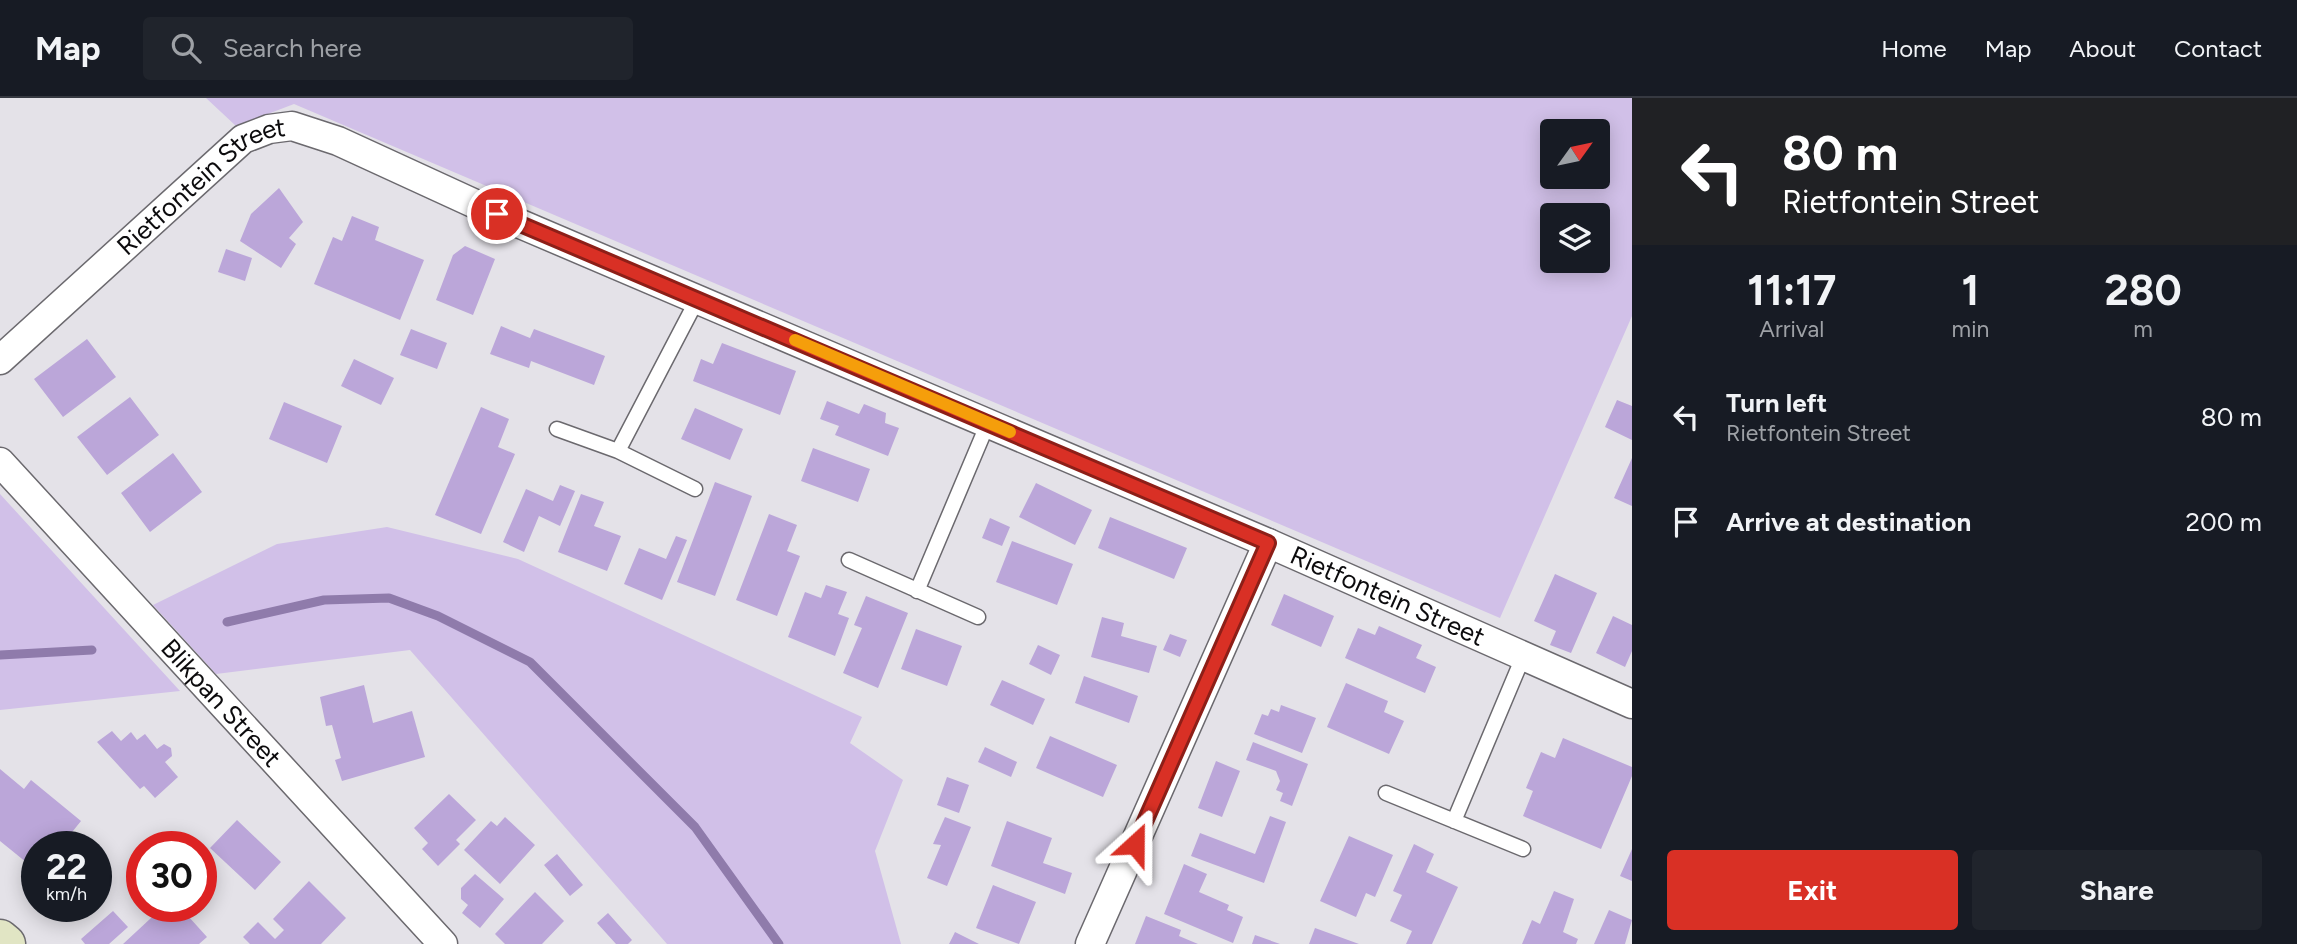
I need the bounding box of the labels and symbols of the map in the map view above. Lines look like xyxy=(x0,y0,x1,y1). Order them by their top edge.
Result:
street label: Rietfontein Street xyxy=(110,111,287,262)
north arrow xyxy=(1540,119,1610,189)
pin xyxy=(467,184,527,244)
street label: Rietfontein Street xyxy=(1286,539,1490,653)
street label: Blikpan Street xyxy=(154,632,288,774)
position arrow xyxy=(1098,807,1172,881)
speed limit sign: 30 xyxy=(126,831,217,922)

